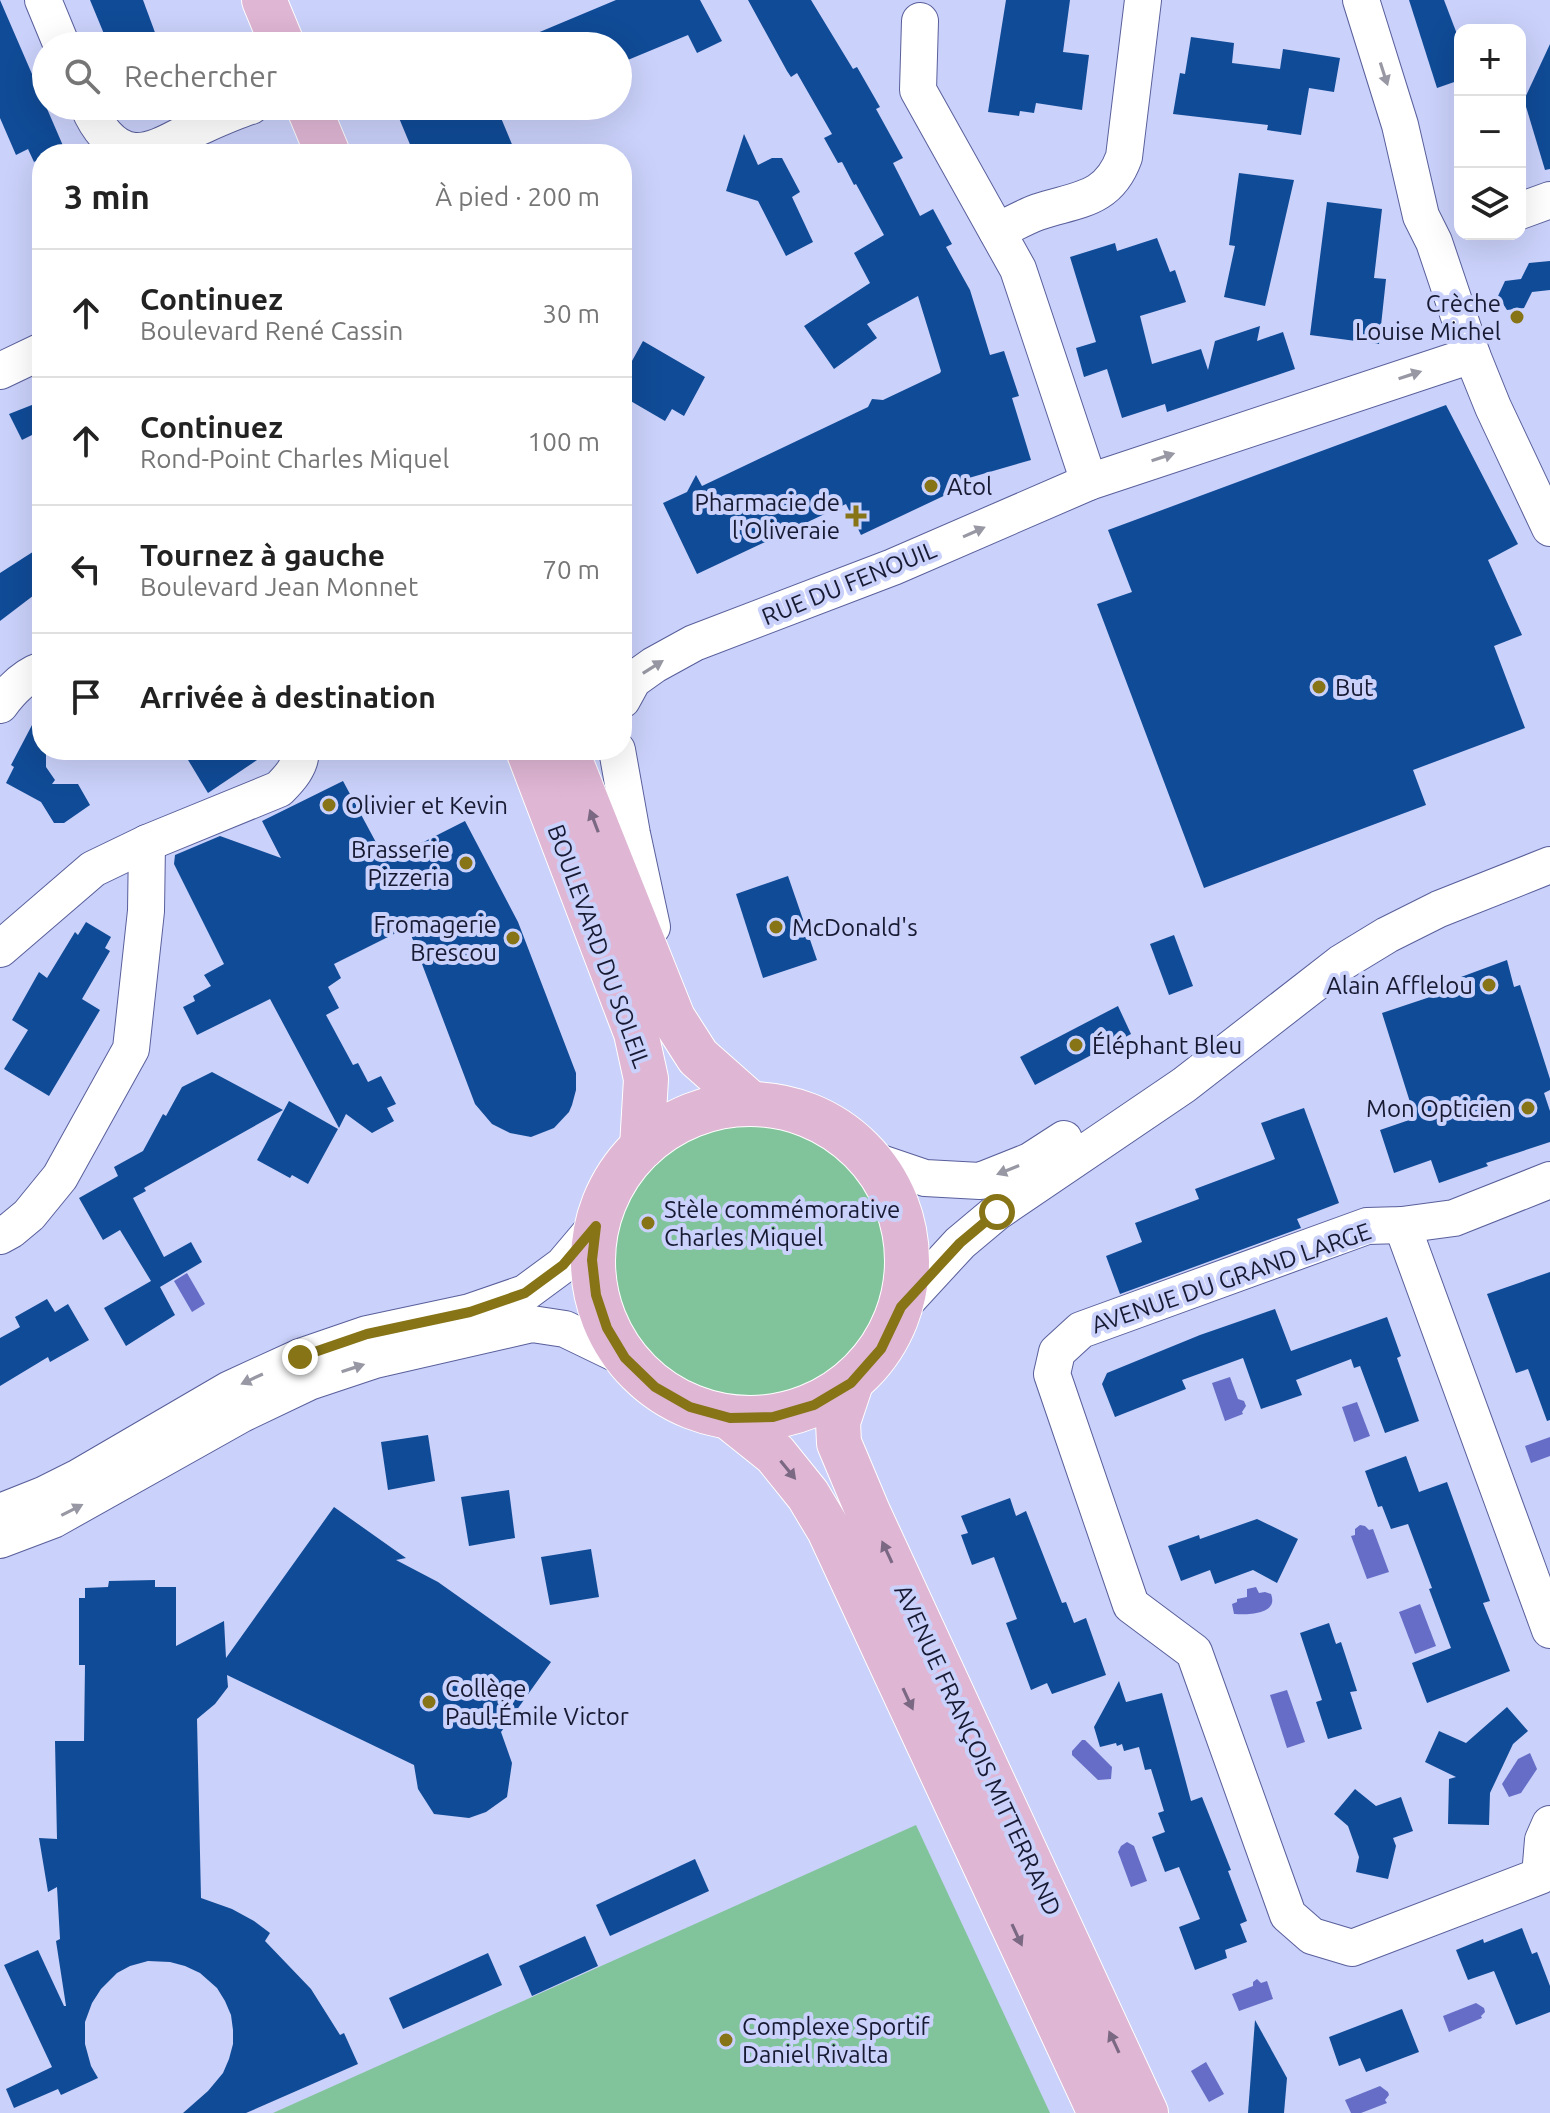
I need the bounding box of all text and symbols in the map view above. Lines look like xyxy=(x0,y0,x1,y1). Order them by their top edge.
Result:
map controls xyxy=(1454,24,1526,240)
button: + xyxy=(1454,24,1526,96)
search box xyxy=(32,32,632,120)
icon: search xyxy=(60,54,104,98)
text: Rechercher xyxy=(124,59,277,93)
one-way arrow xyxy=(1378,63,1391,87)
button: − xyxy=(1454,96,1526,168)
button: layers xyxy=(1454,168,1526,240)
text: 3 min xyxy=(64,177,150,215)
text: À pied · 200 m xyxy=(435,182,600,211)
text: Continuez xyxy=(140,282,283,316)
place label: Crèche Louise Michel xyxy=(1355,290,1501,345)
icon: ahead xyxy=(64,291,108,335)
text: 30 m xyxy=(542,299,600,328)
marker: Crèche Louise Michel xyxy=(1508,308,1526,326)
text: Boulevard René Cassin xyxy=(140,316,403,345)
one-way arrow xyxy=(1398,369,1422,381)
text: Continuez xyxy=(140,410,283,444)
icon: ahead xyxy=(64,419,108,463)
text: 100 m xyxy=(528,427,600,456)
text: Rond-Point Charles Miquel xyxy=(140,444,449,473)
one-way arrow xyxy=(1152,450,1176,463)
place label: Atol xyxy=(947,473,992,500)
marker: Atol xyxy=(922,477,940,495)
place label: Pharmacie de l'Oliveraie xyxy=(694,489,840,544)
marker: Pharmacie de l'Oliveraie xyxy=(847,507,865,525)
one-way arrow xyxy=(962,525,986,538)
street label: RUE DU FENOUIL xyxy=(758,536,940,630)
text: Tournez à gauche xyxy=(140,538,385,572)
icon: left xyxy=(64,547,108,591)
text: 70 m xyxy=(542,555,600,584)
text: Boulevard Jean Monnet xyxy=(140,572,418,601)
one-way arrow xyxy=(642,660,664,674)
place label: But xyxy=(1335,674,1374,701)
icon: arrive xyxy=(64,675,108,719)
marker: But xyxy=(1310,678,1328,696)
text: Arrivée à destination xyxy=(140,680,436,714)
place label: Olivier et Kevin xyxy=(345,792,508,819)
marker: Olivier et Kevin xyxy=(320,796,338,814)
one-way arrow xyxy=(587,809,600,833)
street label: BOULEVARD DU SOLEIL xyxy=(542,821,656,1071)
place label: Brasserie Pizzeria xyxy=(351,836,450,891)
marker: Brasserie Pizzeria xyxy=(457,854,475,872)
place label: Fromagerie Brescou xyxy=(373,911,497,966)
place label: McDonald's xyxy=(792,914,918,941)
marker: McDonald's xyxy=(767,918,785,936)
marker: Fromagerie Brescou xyxy=(504,929,522,947)
place label: Alain Afflelou xyxy=(1326,972,1473,999)
marker: Alain Afflelou xyxy=(1480,976,1498,994)
place label: Éléphant Bleu xyxy=(1092,1031,1242,1059)
marker: Éléphant Bleu xyxy=(1067,1036,1085,1054)
place label: Mon Opticien xyxy=(1366,1095,1512,1122)
marker: Mon Opticien xyxy=(1519,1099,1537,1117)
one-way arrow xyxy=(996,1164,1020,1177)
route start xyxy=(979,1194,1015,1230)
place label: Stèle commémorative Charles Miquel xyxy=(664,1196,900,1251)
marker: Stèle commémorative Charles Miquel xyxy=(639,1214,657,1232)
street label: AVENUE DU GRAND LARGE xyxy=(1088,1217,1374,1339)
route end xyxy=(282,1339,318,1375)
one-way arrow xyxy=(342,1361,366,1373)
one-way arrow xyxy=(240,1372,263,1386)
one-way arrow xyxy=(779,1460,795,1480)
one-way arrow xyxy=(61,1504,84,1517)
one-way arrow xyxy=(880,1540,894,1564)
street label: AVENUE FRANÇOIS MITTERRAND xyxy=(889,1580,1067,1920)
place label: Collège Paul-Émile Victor xyxy=(445,1675,629,1730)
one-way arrow xyxy=(901,1687,915,1711)
marker: Collège Paul-Émile Victor xyxy=(420,1693,438,1711)
one-way arrow xyxy=(1010,1923,1024,1947)
place label: Complexe Sportif Daniel Rivalta xyxy=(742,2013,931,2068)
one-way arrow xyxy=(1107,2030,1121,2054)
marker: Complexe Sportif Daniel Rivalta xyxy=(717,2031,735,2049)

